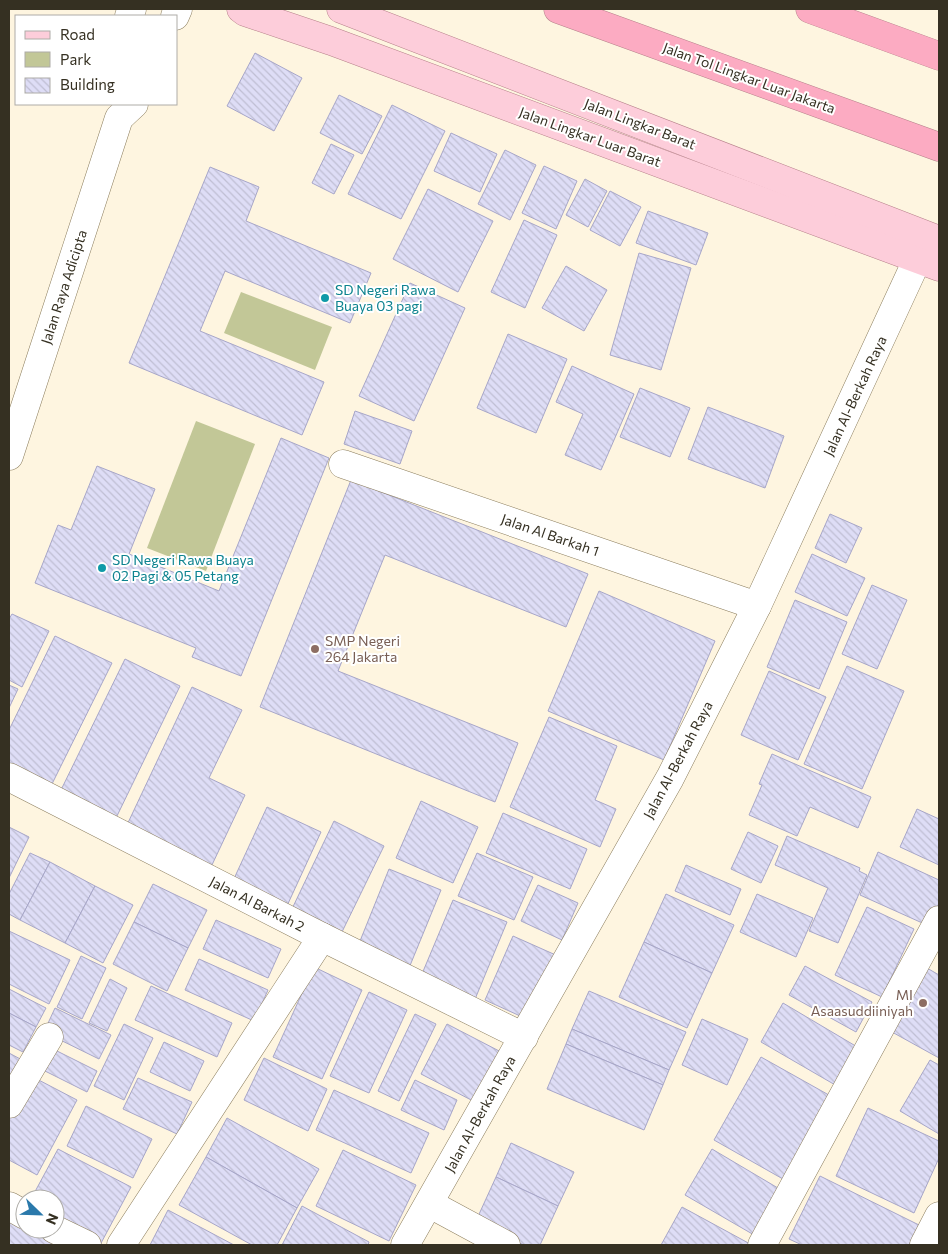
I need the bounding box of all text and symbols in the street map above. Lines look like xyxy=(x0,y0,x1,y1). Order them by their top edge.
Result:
legend xyxy=(15,15,178,105)
text: Road xyxy=(60,25,95,43)
street label: Jalan Tol Lingkar Luar Jakarta xyxy=(661,38,838,117)
text: Park xyxy=(60,50,91,68)
text: Building xyxy=(60,75,115,93)
street label: Jalan Lingkar Barat xyxy=(582,94,699,153)
street label: Jalan Lingkar Luar Barat xyxy=(517,103,664,170)
street label: Jalan Raya Adicipta xyxy=(37,227,90,346)
place label: SD Negeri Rawa Buaya 03 pagi xyxy=(335,281,436,314)
marker: SD Negeri Rawa Buaya 03 pagi xyxy=(319,292,331,304)
street label: Jalan Al-Berkah Raya xyxy=(819,333,890,459)
street label: Jalan Al Barkah 1 xyxy=(499,510,601,559)
place label: SD Negeri Rawa Buaya 02 Pagi & 05 Petang xyxy=(112,551,254,584)
marker: SD Negeri Rawa Buaya 02 Pagi & 05 Petang xyxy=(96,562,108,574)
place label: SMP Negeri 264 Jakarta xyxy=(325,632,400,665)
marker: SMP Negeri 264 Jakarta xyxy=(309,643,321,655)
street label: Jalan Al-Berkah Raya xyxy=(639,698,716,821)
street label: Jalan Al Barkah 2 xyxy=(207,872,308,935)
place label: MI Asaasuddiiniyah xyxy=(811,986,913,1019)
marker: MI Asaasuddiiniyah xyxy=(917,997,929,1009)
street label: Jalan Al-Berkah Raya xyxy=(440,1052,519,1175)
north arrow xyxy=(15,1189,65,1239)
text: N xyxy=(43,1211,62,1227)

